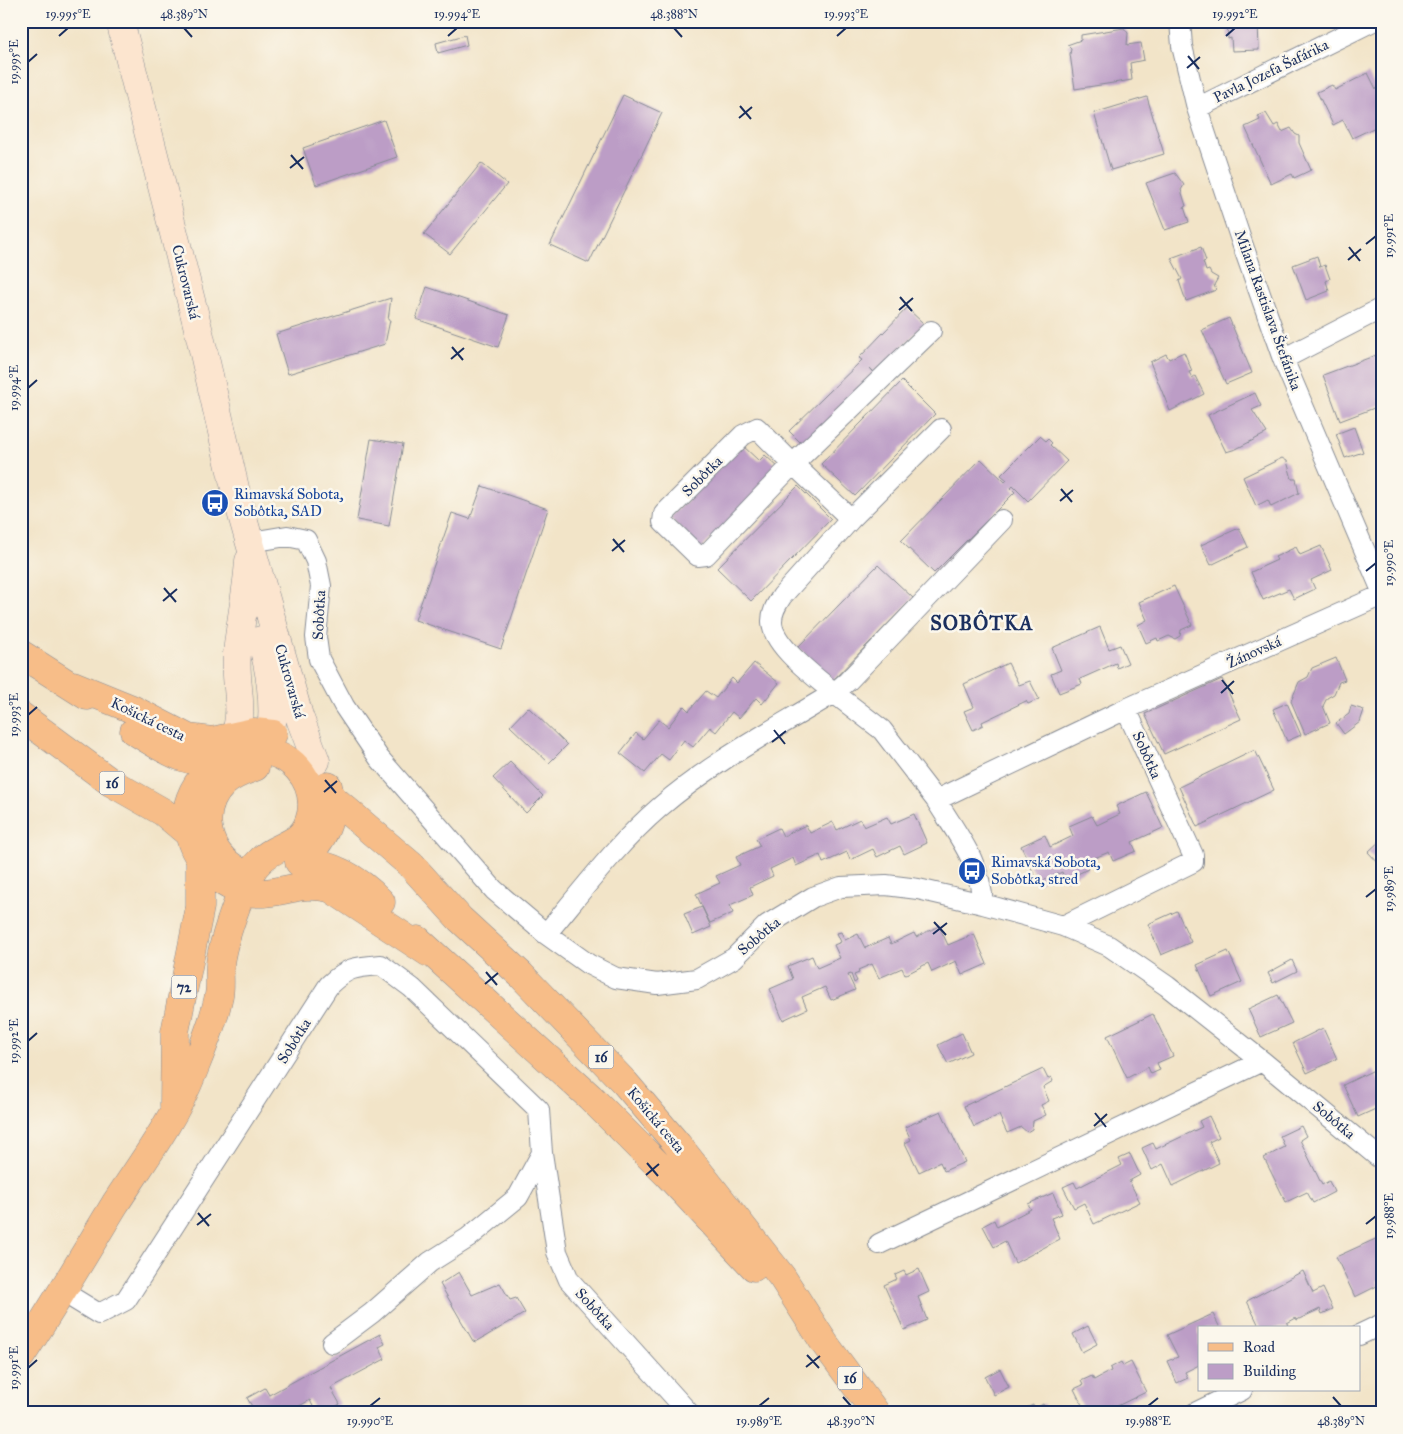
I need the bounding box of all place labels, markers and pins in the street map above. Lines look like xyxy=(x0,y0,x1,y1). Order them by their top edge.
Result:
place label: Rimavská Sobota, Sobôtka, SAD xyxy=(234,485,344,520)
bus stop icon: Rimavská Sobota, Sobôtka, SAD xyxy=(200,488,230,518)
place label: Rimavská Sobota, Sobôtka, stred xyxy=(991,853,1101,888)
bus stop icon: Rimavská Sobota, Sobôtka, stred xyxy=(957,856,987,886)

